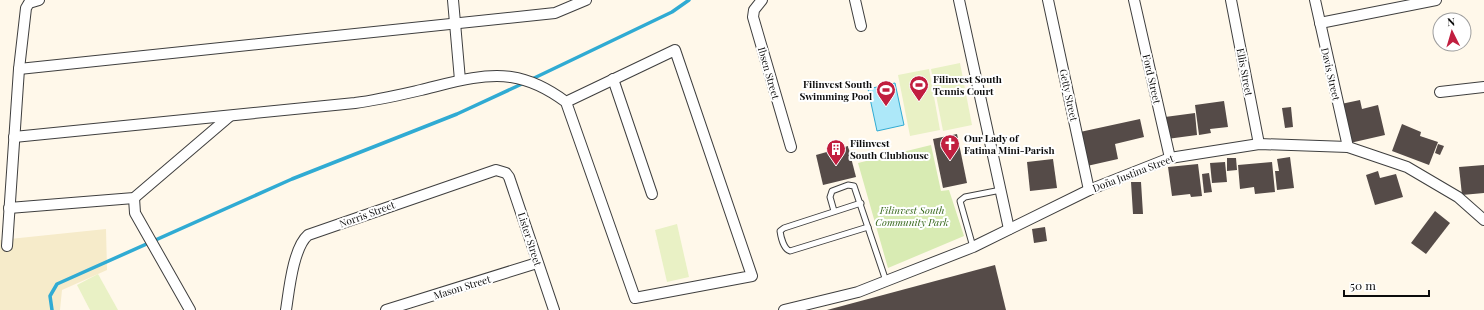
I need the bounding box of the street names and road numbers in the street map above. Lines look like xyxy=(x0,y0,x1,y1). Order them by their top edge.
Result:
street label: Ibsen Street xyxy=(755,45,783,101)
street label: Davis Street xyxy=(1318,46,1344,102)
street label: Ellis Street xyxy=(1233,47,1257,98)
street label: Ford Street xyxy=(1140,53,1165,106)
street label: Getty Street xyxy=(1057,68,1081,123)
street label: Doña Justina Street xyxy=(1090,151,1176,195)
street label: Norris Street xyxy=(337,197,397,230)
street label: Lister Street xyxy=(515,210,545,268)
street label: Mason Street xyxy=(432,272,493,302)

